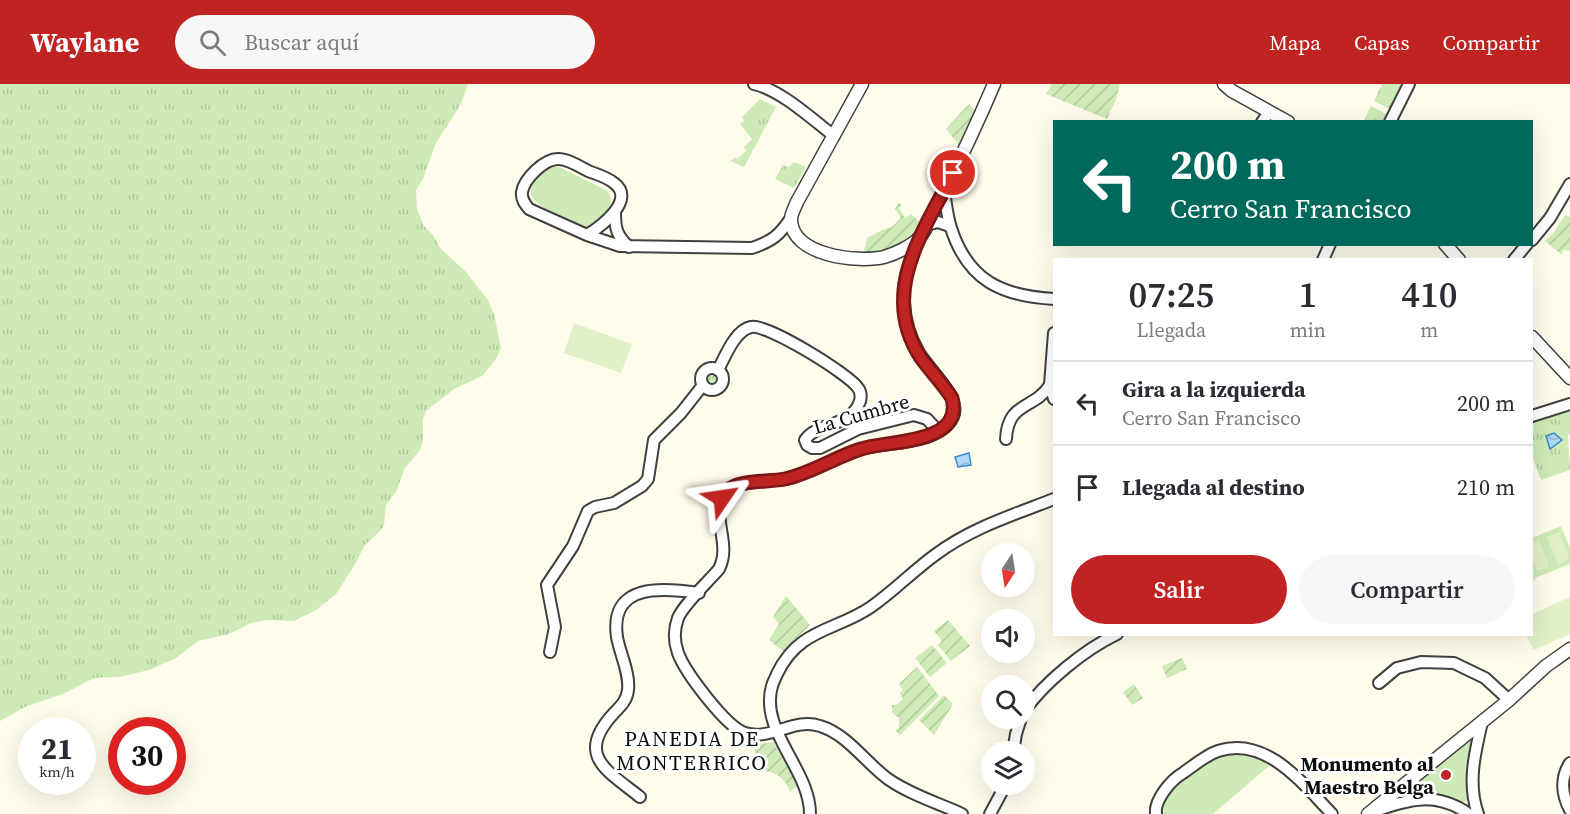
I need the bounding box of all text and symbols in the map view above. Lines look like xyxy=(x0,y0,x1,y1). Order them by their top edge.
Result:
search box xyxy=(175,15,595,69)
text: Waylane xyxy=(30,23,139,61)
icon: search xyxy=(196,26,229,59)
text: Buscar aquí xyxy=(244,27,359,57)
text: Mapa xyxy=(1269,28,1321,57)
text: Capas xyxy=(1354,28,1410,57)
text: Compartir xyxy=(1443,28,1540,57)
text: 200 m xyxy=(1170,135,1285,193)
icon: left xyxy=(1071,144,1149,222)
pin xyxy=(927,147,978,198)
icon: arrive xyxy=(936,156,969,189)
text: Cerro San Francisco xyxy=(1170,190,1412,227)
text: 07:25 xyxy=(1129,270,1214,319)
text: 1 xyxy=(1298,270,1317,319)
text: 410 xyxy=(1401,270,1457,319)
text: Llegada xyxy=(1137,316,1206,344)
text: min xyxy=(1290,316,1326,344)
text: m xyxy=(1420,316,1438,344)
text: Gira a la izquierda xyxy=(1122,374,1306,404)
street label: La Cumbre xyxy=(810,387,912,441)
icon: left xyxy=(1071,387,1104,420)
text: 200 m xyxy=(1457,388,1515,418)
text: Cerro San Francisco xyxy=(1122,404,1301,432)
position arrow xyxy=(690,466,754,530)
icon: arrive xyxy=(1071,471,1104,504)
text: Llegada al destino xyxy=(1122,472,1305,502)
text: 210 m xyxy=(1457,472,1515,502)
north arrow xyxy=(981,543,1035,597)
map controls xyxy=(981,543,1035,795)
button: Salir xyxy=(1071,555,1287,624)
button: Compartir xyxy=(1299,555,1515,624)
button: sound xyxy=(981,609,1035,663)
button: search xyxy=(981,675,1035,729)
speed limit sign: 30 xyxy=(108,717,186,795)
district label: PANEDIA DE MONTERRICO xyxy=(616,724,768,777)
text: 21 xyxy=(41,728,73,769)
button: layers xyxy=(981,741,1035,795)
place label: Monumento al Maestro Belga xyxy=(1300,750,1434,801)
text: km/h xyxy=(39,761,75,782)
marker: Monumento al Maestro Belga xyxy=(1439,768,1453,782)

